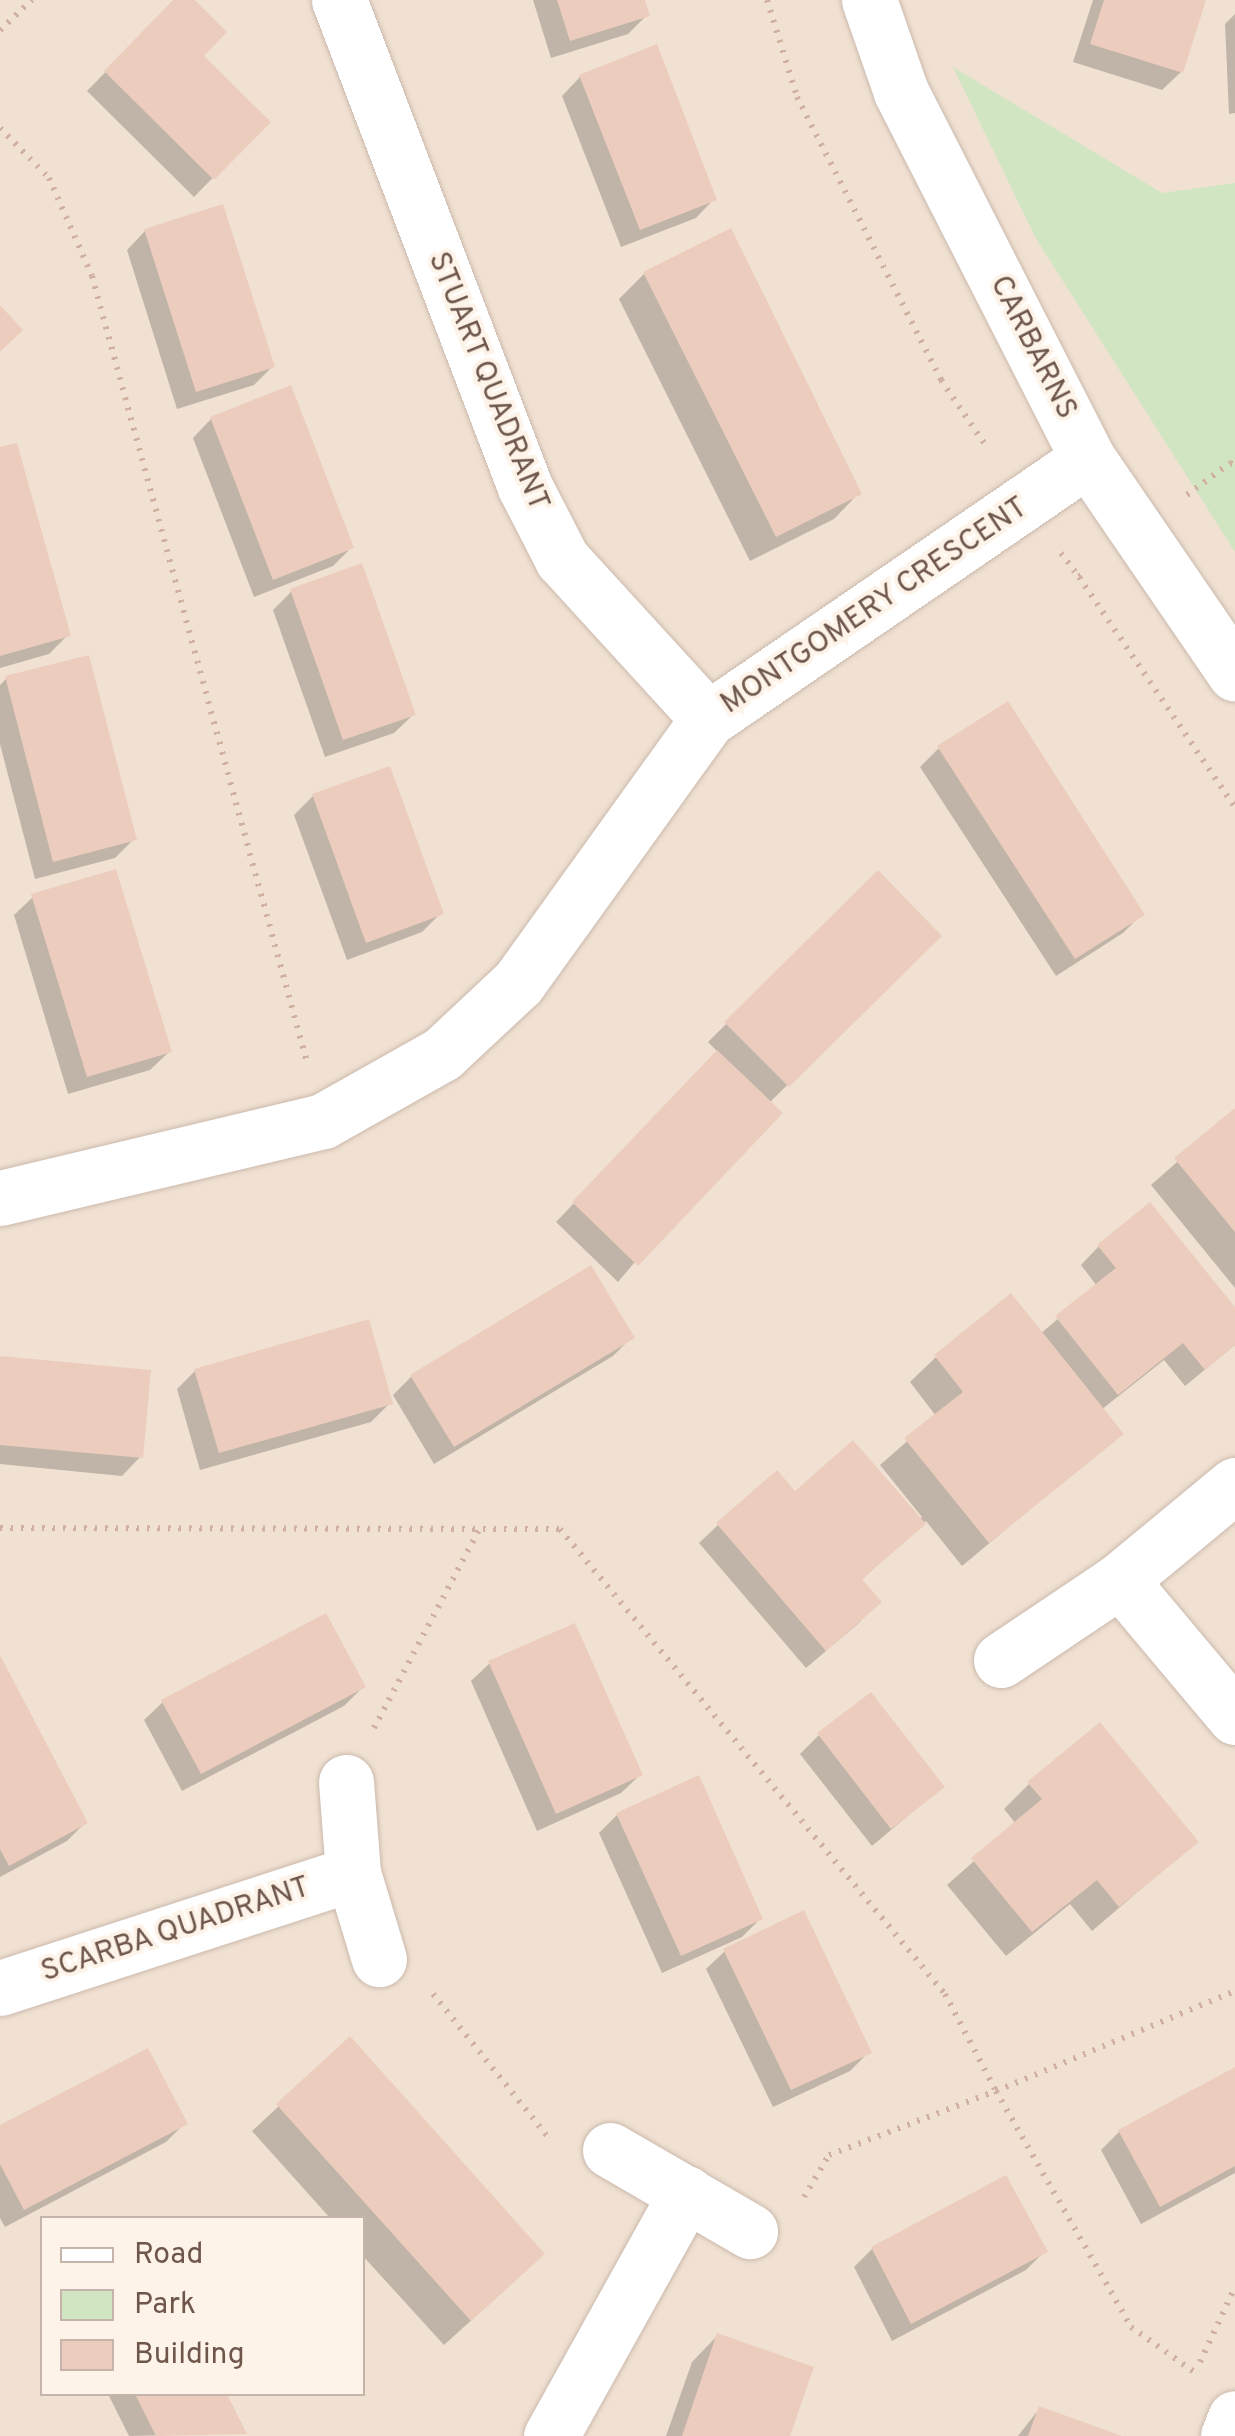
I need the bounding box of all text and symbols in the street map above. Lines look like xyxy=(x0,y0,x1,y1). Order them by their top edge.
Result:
street label: STUART QUADRANT xyxy=(418,247,556,517)
street label: CARBARNS xyxy=(980,270,1084,426)
street label: MONTGOMERY CRESCENT xyxy=(714,490,1036,724)
street label: SCARBA QUADRANT xyxy=(36,1870,316,1992)
legend xyxy=(40,2216,365,2396)
text: Road xyxy=(134,2237,203,2274)
text: Park xyxy=(134,2287,196,2324)
text: Building xyxy=(134,2337,245,2374)

